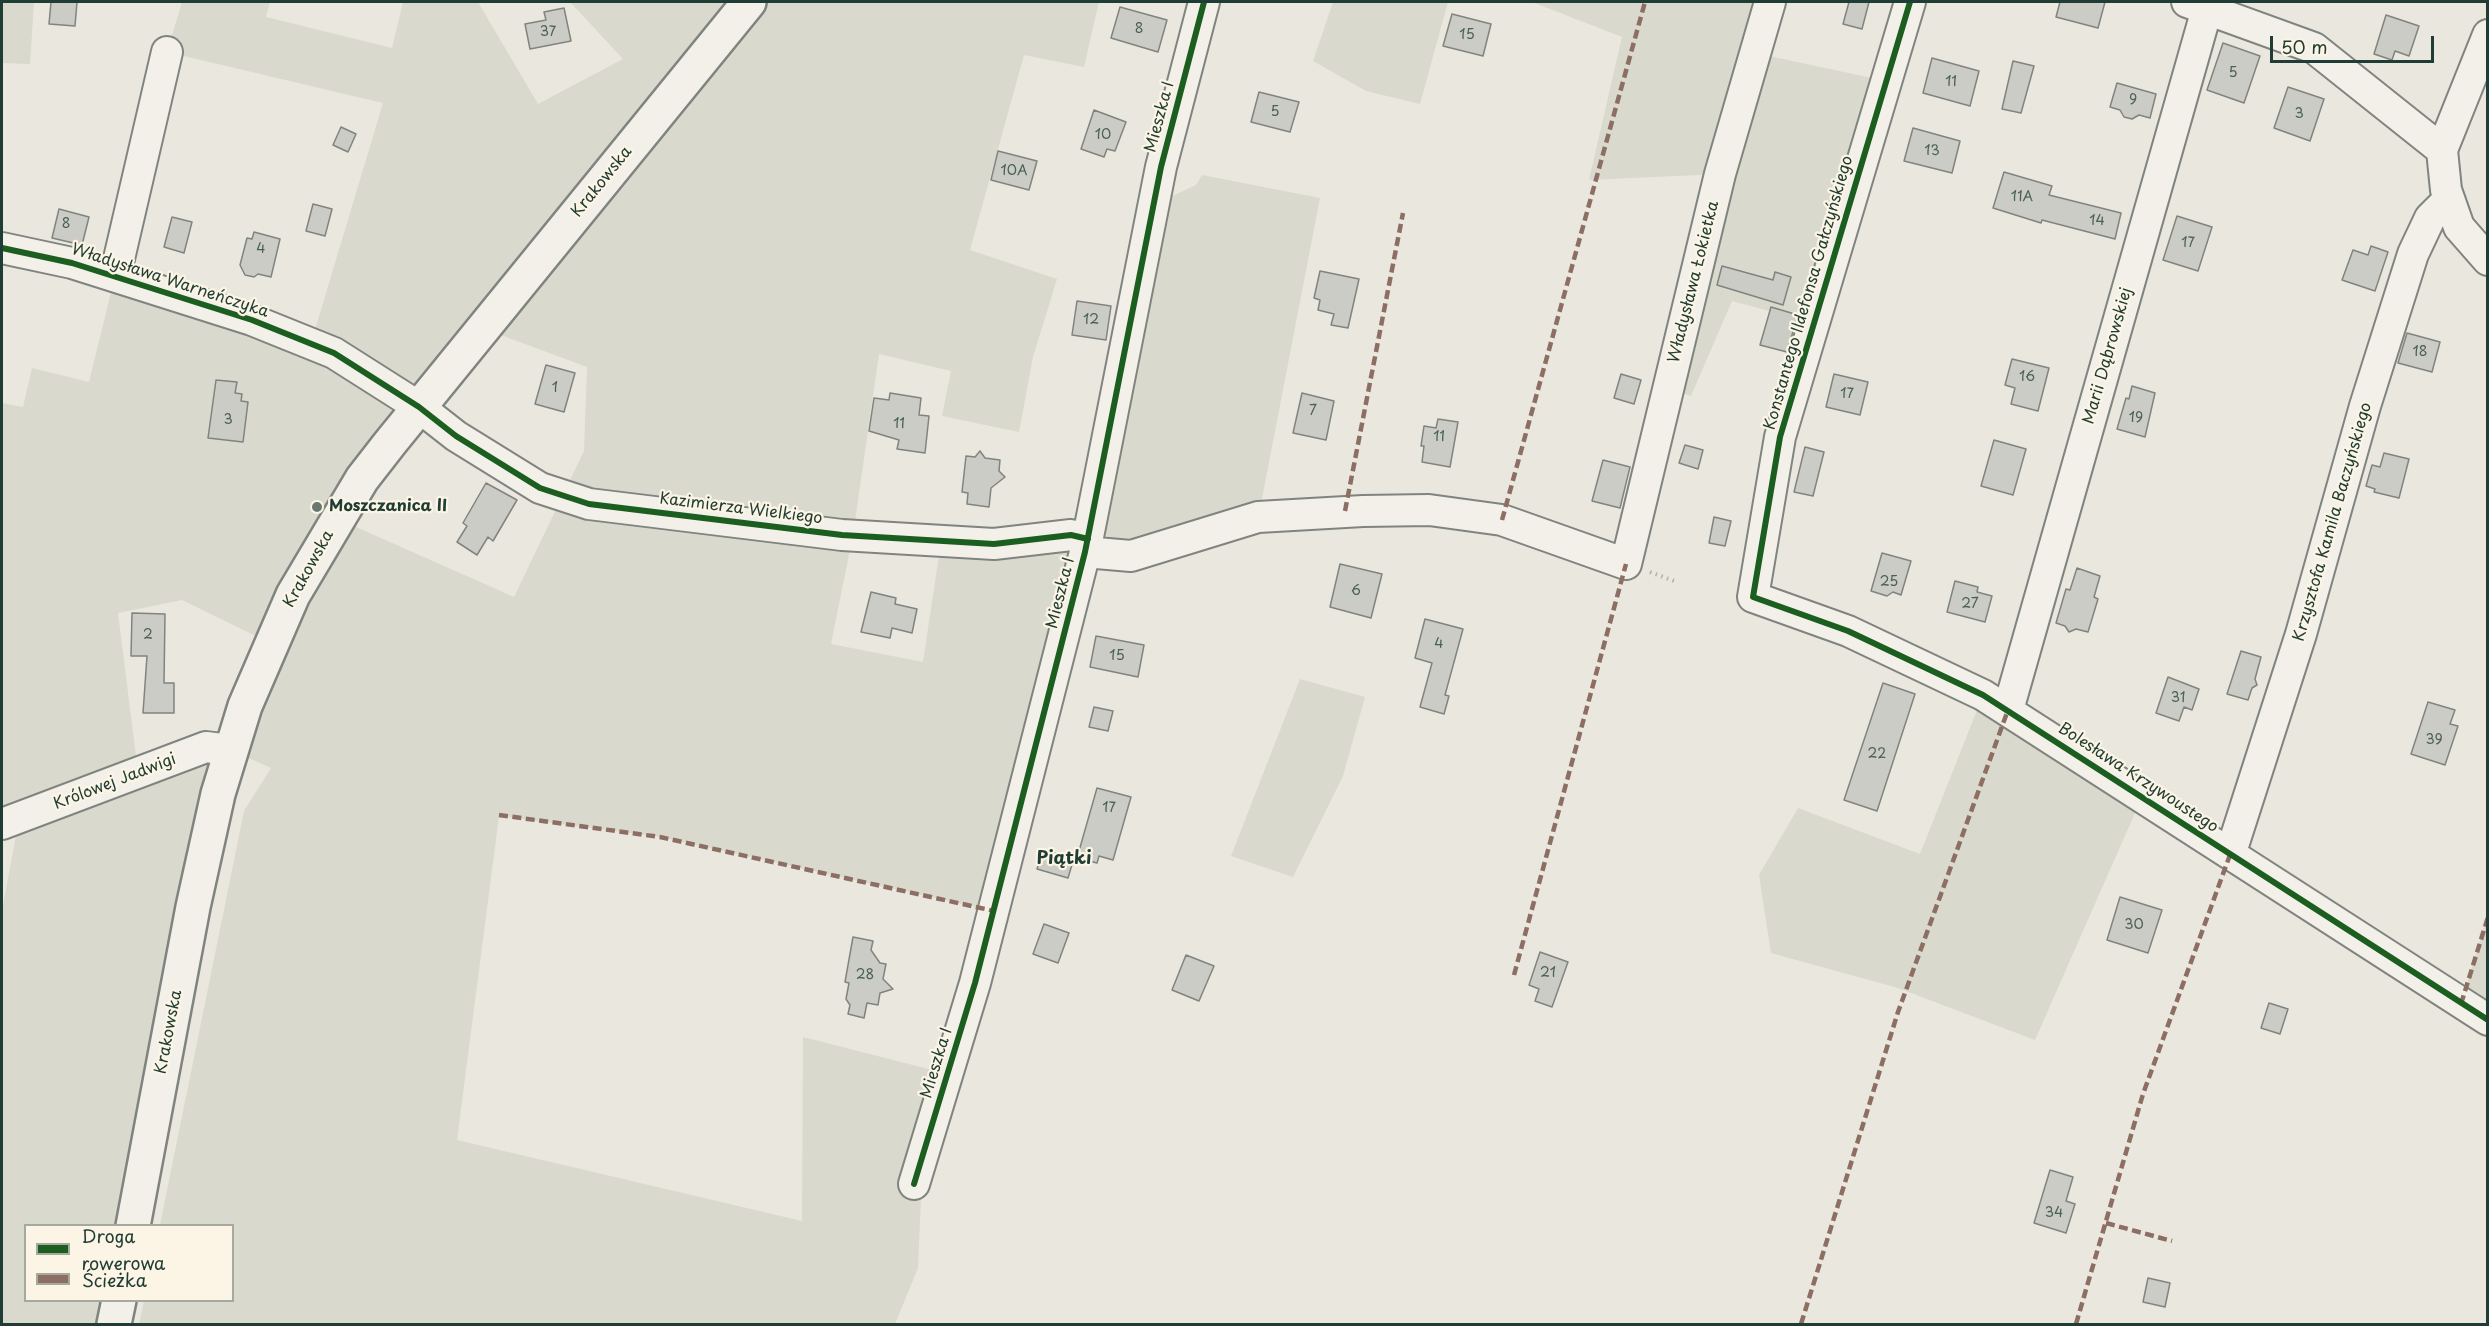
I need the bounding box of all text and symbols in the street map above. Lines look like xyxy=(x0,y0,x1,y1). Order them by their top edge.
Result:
house number: 8 xyxy=(1135,21,1143,37)
house number: 37 xyxy=(540,24,556,40)
scale bar xyxy=(2273,24,2436,62)
house number: 15 xyxy=(1459,27,1475,43)
text: 50 m xyxy=(2281,33,2328,60)
house number: 5 xyxy=(2228,65,2238,81)
house number: 11 xyxy=(1945,74,1957,90)
street label: Mieszka I xyxy=(1141,79,1179,155)
house number: 9 xyxy=(2129,92,2137,108)
house number: 5 xyxy=(1270,104,1280,120)
house number: 3 xyxy=(2294,106,2304,122)
house number: 10 xyxy=(1095,127,1111,143)
street label: Krakowska xyxy=(568,143,636,221)
house number: 13 xyxy=(1924,143,1940,159)
street label: Konstantego Ildefonsa Gałczyńskiego xyxy=(1761,154,1857,432)
house number: 10A xyxy=(1000,163,1028,179)
house number: 11A xyxy=(2011,189,2033,205)
street label: Władysława Łokietka xyxy=(1665,199,1723,365)
house number: 14 xyxy=(2089,213,2105,229)
house number: 8 xyxy=(62,216,70,232)
house number: 17 xyxy=(2181,235,2195,251)
street label: Władysława Warneńczyka xyxy=(69,240,271,322)
house number: 4 xyxy=(256,241,266,257)
street label: Marii Dąbrowskiej xyxy=(2079,285,2137,427)
house number: 12 xyxy=(1083,312,1099,328)
house number: 18 xyxy=(2412,344,2428,360)
house number: 16 xyxy=(2019,369,2035,385)
house number: 1 xyxy=(552,380,558,396)
house number: 17 xyxy=(1840,386,1854,402)
street label: Krzysztofa Kamila Baczyńskiego xyxy=(2290,400,2376,644)
house number: 7 xyxy=(1309,403,1317,419)
house number: 19 xyxy=(2129,410,2143,426)
house number: 3 xyxy=(223,412,233,428)
house number: 11 xyxy=(893,416,905,432)
house number: 11 xyxy=(1433,429,1445,445)
street label: Kazimierza Wielkiego xyxy=(658,489,824,529)
place label: Moszczanica II xyxy=(329,497,447,517)
marker: Moszczanica II xyxy=(310,500,324,514)
street label: Krakowska xyxy=(280,527,338,611)
street label: Mieszka I xyxy=(1043,555,1079,631)
house number: 25 xyxy=(1880,574,1898,590)
house number: 6 xyxy=(1351,583,1361,599)
house number: 27 xyxy=(1961,596,1979,612)
house number: 2 xyxy=(143,627,153,643)
house number: 4 xyxy=(1434,636,1444,652)
house number: 15 xyxy=(1109,648,1125,664)
house number: 31 xyxy=(2171,690,2185,706)
street label: Bolesława Krzywoustego xyxy=(2054,719,2222,837)
house number: 39 xyxy=(2425,732,2443,748)
house number: 22 xyxy=(1868,746,1886,762)
street label: Królowej Jadwigi xyxy=(51,750,179,814)
house number: 17 xyxy=(1102,800,1116,816)
district label: Piątki xyxy=(1036,848,1092,870)
house number: 30 xyxy=(2124,917,2144,933)
house number: 21 xyxy=(1540,965,1556,981)
house number: 28 xyxy=(856,967,874,983)
street label: Krakowska xyxy=(151,988,187,1076)
street label: Mieszka I xyxy=(917,1025,957,1101)
house number: 34 xyxy=(2045,1205,2063,1221)
text: Droga rowerowa xyxy=(82,1222,165,1276)
legend xyxy=(24,1224,234,1302)
text: Ścieżka xyxy=(82,1266,147,1293)

